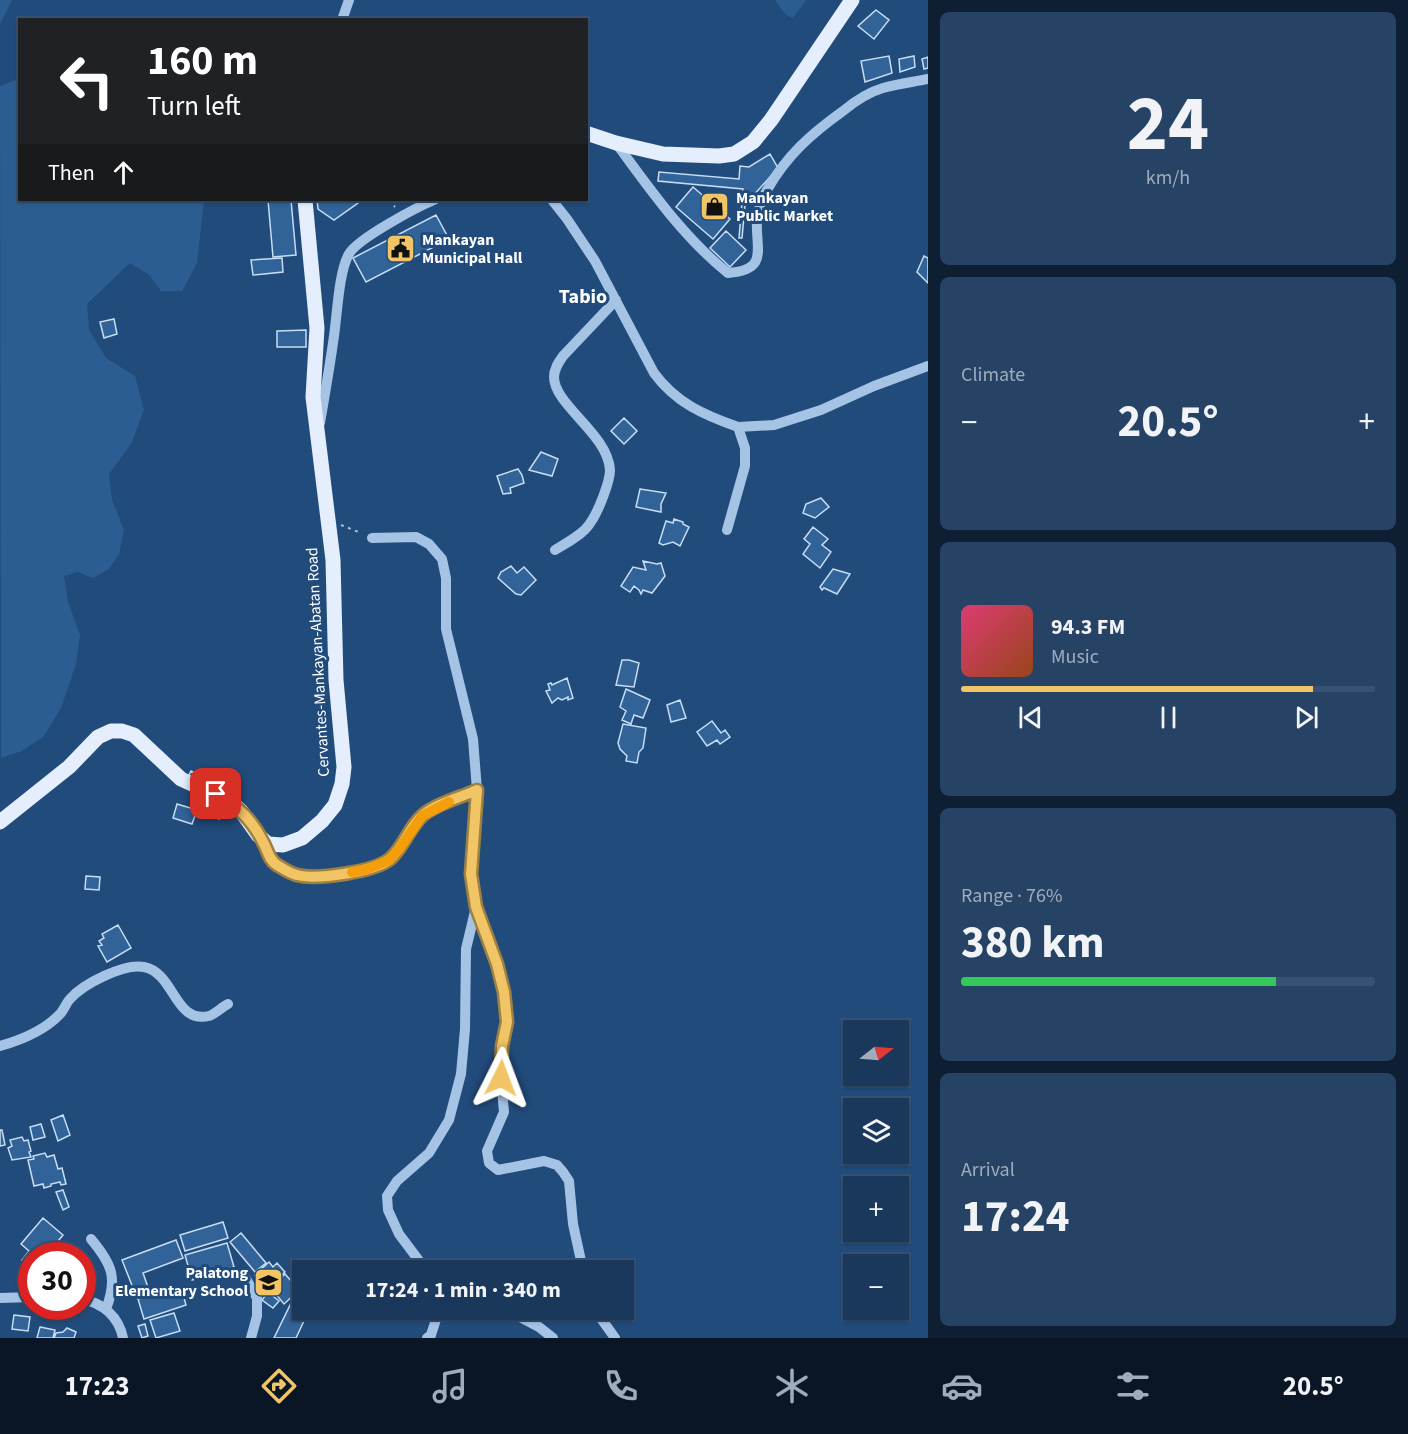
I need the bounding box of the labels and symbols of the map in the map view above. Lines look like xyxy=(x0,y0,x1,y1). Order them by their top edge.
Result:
place label: Mankayan Public Market xyxy=(736,187,833,227)
shop icon: Mankayan Public Market xyxy=(699,191,731,223)
place label: Mankayan Municipal Hall xyxy=(422,229,523,269)
public building icon: Mankayan Municipal Hall xyxy=(385,233,417,265)
district label: Tabio xyxy=(559,283,607,311)
street label: Cervantes-Mankayan-Abatan Road xyxy=(301,547,335,777)
pin xyxy=(190,768,241,819)
north arrow xyxy=(843,1020,909,1086)
position arrow xyxy=(469,1046,533,1110)
speed limit sign: 30 xyxy=(18,1242,96,1320)
place label: Palatong Elementary School xyxy=(115,1262,248,1302)
school or university icon: Palatong Elementary School xyxy=(253,1266,285,1298)

